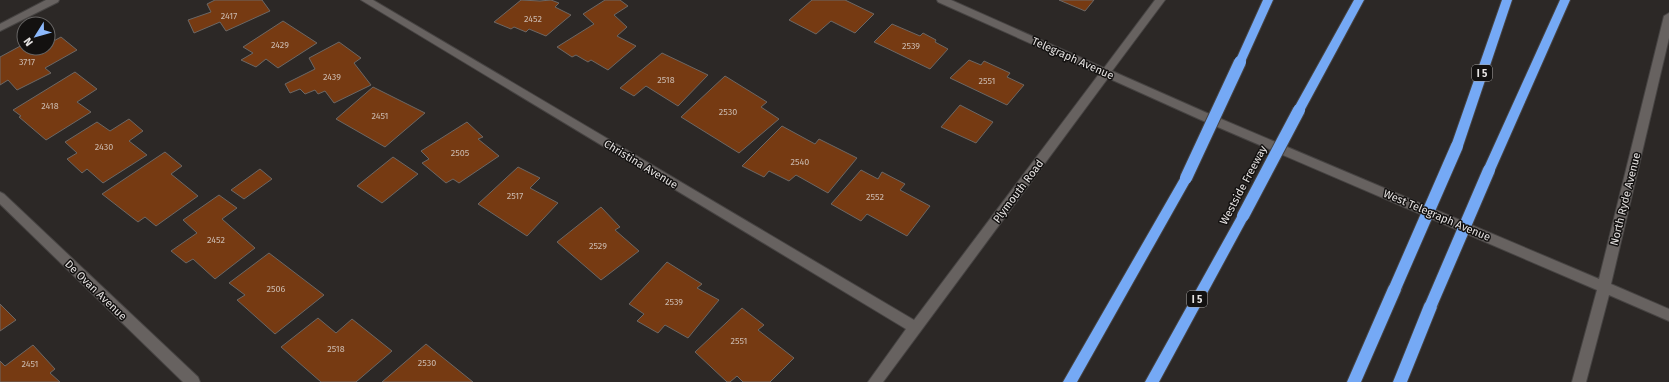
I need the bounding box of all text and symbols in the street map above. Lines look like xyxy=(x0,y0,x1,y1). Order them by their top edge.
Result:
house number: 2417 xyxy=(221,11,237,21)
house number: 2452 xyxy=(524,14,542,24)
north arrow xyxy=(16,16,56,56)
text: N xyxy=(21,35,36,49)
street label: Telegraph Avenue xyxy=(1030,35,1116,82)
house number: 2429 xyxy=(271,40,289,50)
house number: 2539 xyxy=(902,41,920,51)
house number: 3717 xyxy=(19,57,35,67)
road number: I 5 xyxy=(1472,65,1492,81)
house number: 2439 xyxy=(323,72,341,82)
house number: 2518 xyxy=(657,75,675,85)
house number: 2551 xyxy=(979,76,995,86)
house number: 2418 xyxy=(41,101,59,111)
house number: 2530 xyxy=(719,107,737,117)
house number: 2451 xyxy=(372,111,388,121)
street label: Christina Avenue xyxy=(601,137,680,192)
house number: 2430 xyxy=(95,142,113,152)
street label: Westside Freeway xyxy=(1217,143,1270,227)
house number: 2505 xyxy=(451,148,470,158)
street label: North Ryde Avenue xyxy=(1608,151,1643,247)
house number: 2540 xyxy=(791,157,809,167)
street label: Plymouth Road xyxy=(990,157,1046,225)
street label: West Telegraph Avenue xyxy=(1381,187,1492,244)
house number: 2517 xyxy=(507,191,523,201)
house number: 2552 xyxy=(866,192,884,202)
house number: 2452 xyxy=(207,235,225,245)
house number: 2529 xyxy=(589,241,607,251)
street label: De Ovan Avenue xyxy=(62,258,129,323)
house number: 2506 xyxy=(267,284,286,294)
road number: I 5 xyxy=(1187,291,1207,307)
house number: 2539 xyxy=(665,297,683,307)
house number: 2551 xyxy=(731,336,747,346)
house number: 2518 xyxy=(327,344,345,354)
house number: 2530 xyxy=(418,358,436,368)
house number: 2451 xyxy=(22,359,38,369)

